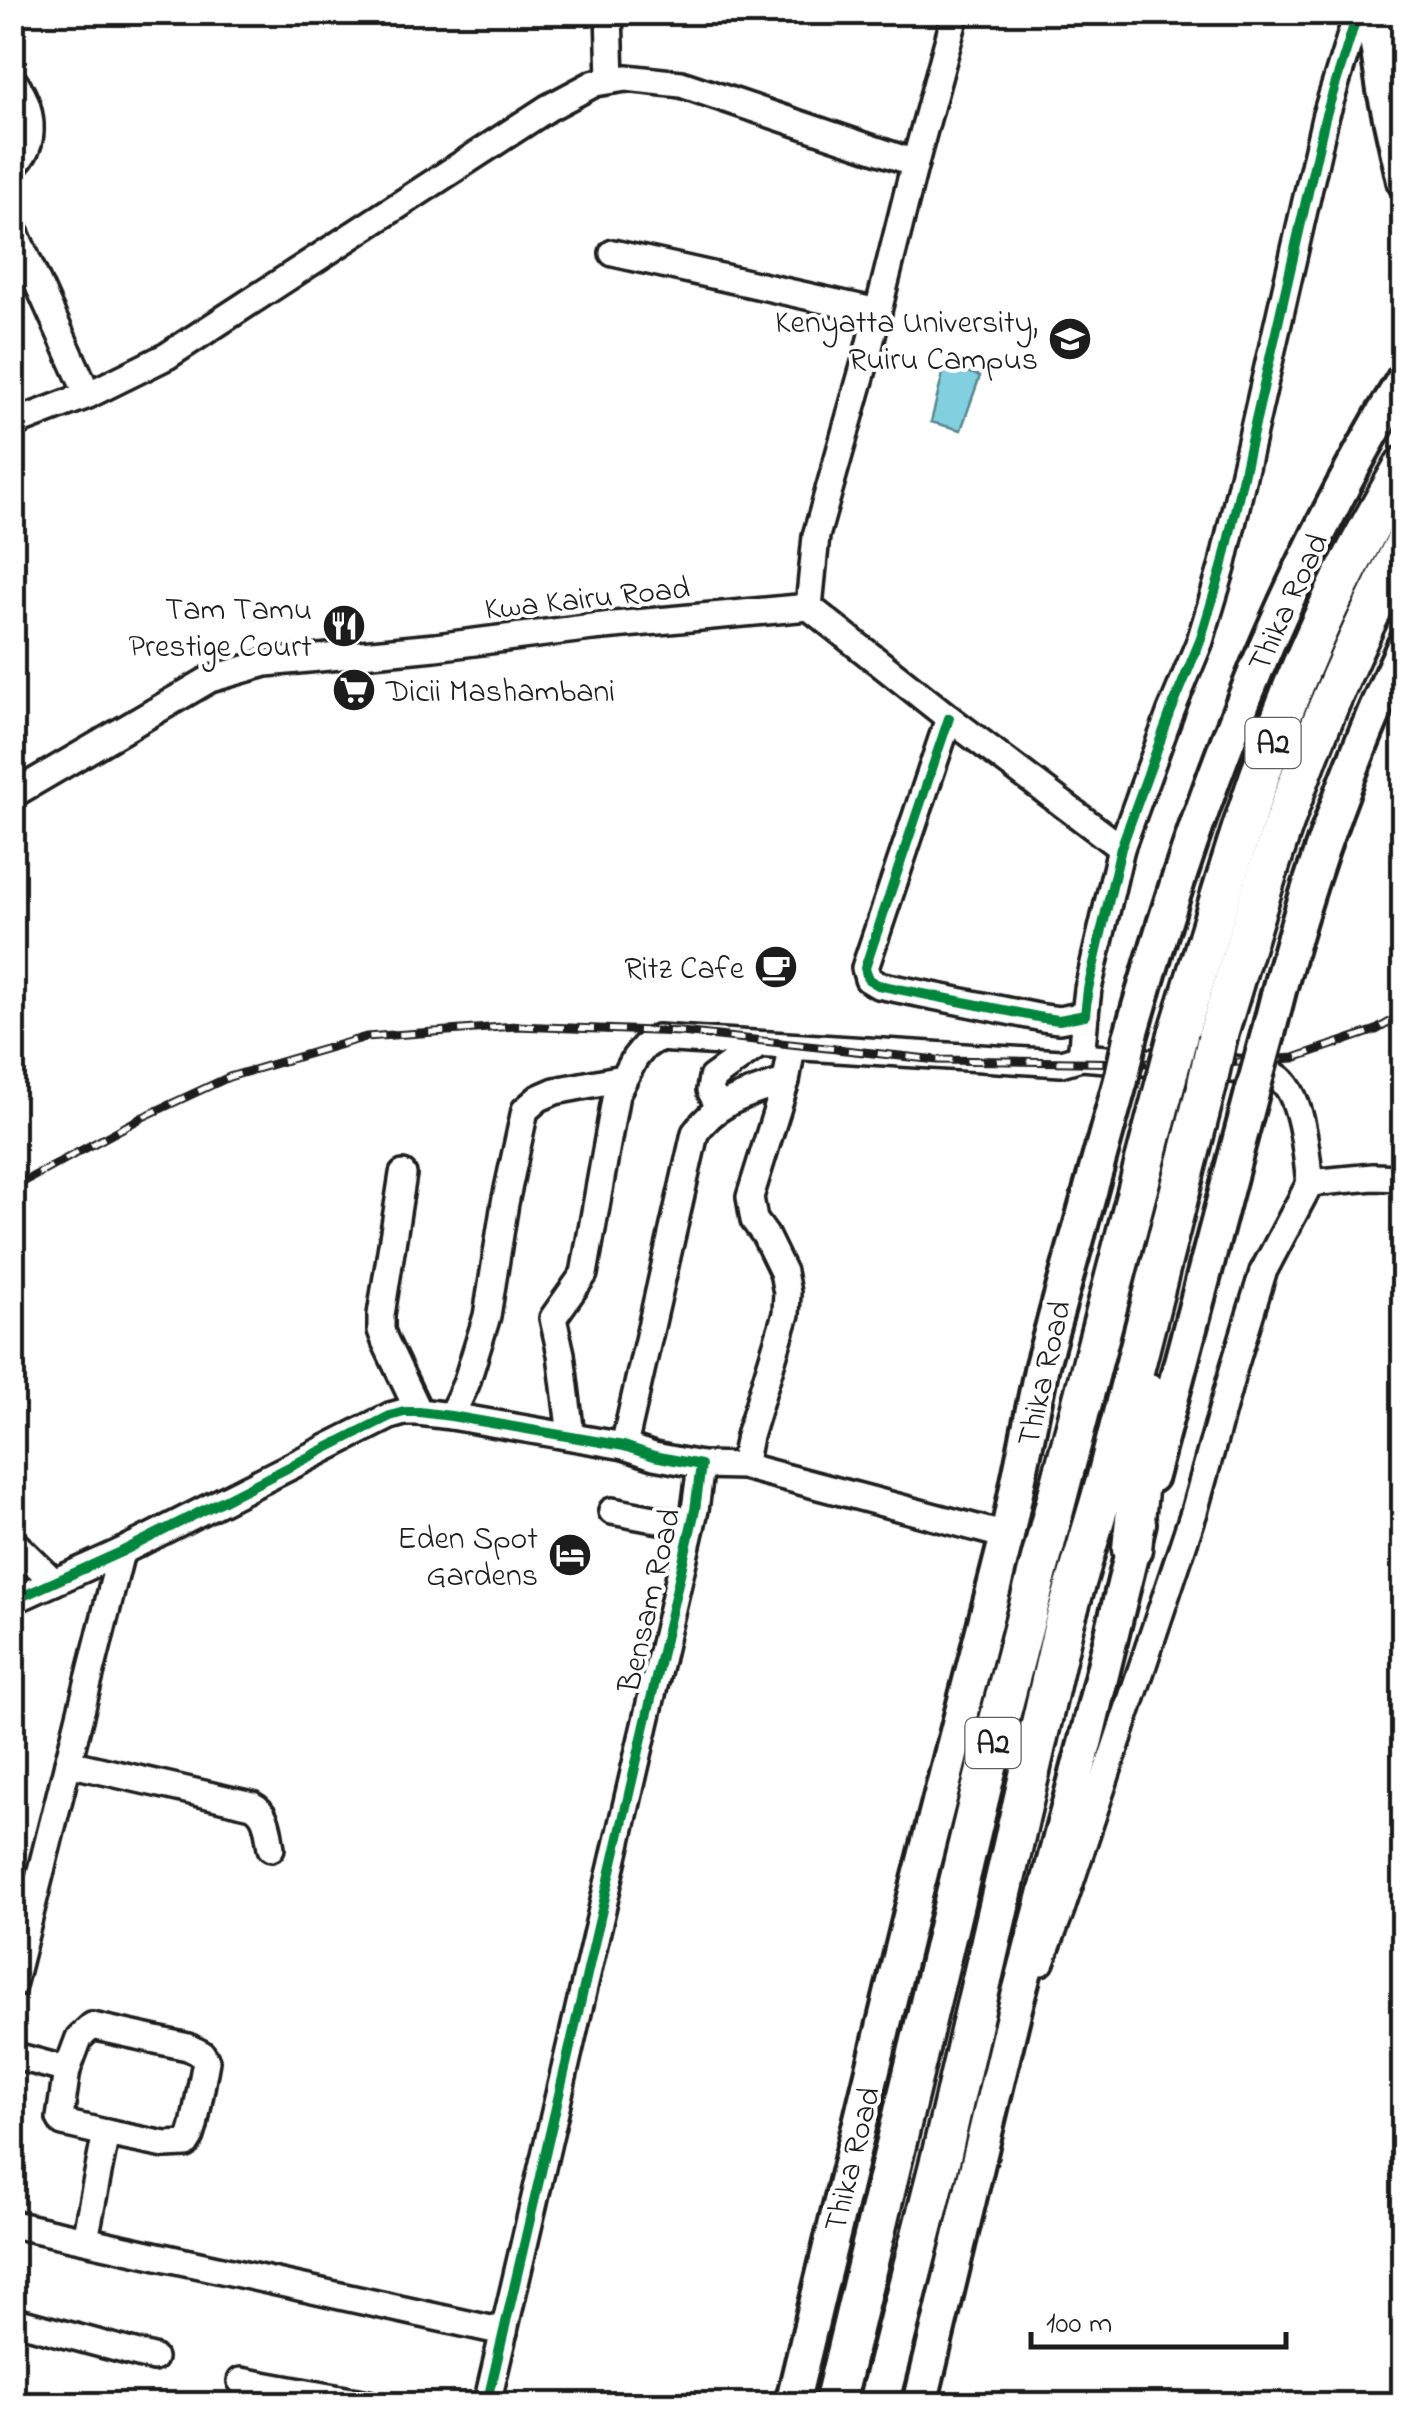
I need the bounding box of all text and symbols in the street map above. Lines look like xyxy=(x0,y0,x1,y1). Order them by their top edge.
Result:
place label: Kenyatta University, Ruiru Campus xyxy=(775,301,1038,385)
school or university icon: Kenyatta University, Ruiru Campus xyxy=(1047,316,1093,362)
street label: Thika Road xyxy=(1238,526,1343,681)
street label: Kwa Kairu Road xyxy=(482,566,692,635)
place label: Tam Tamu Prestige Court xyxy=(129,588,312,672)
restaurant icon: Tam Tamu Prestige Court xyxy=(321,603,367,649)
supermarket icon: Dicii Mashambani xyxy=(331,667,377,713)
place label: Dicii Mashambani xyxy=(385,670,615,717)
road number: A2 xyxy=(1246,718,1300,768)
cafe icon: Ritz Cafe xyxy=(753,944,799,990)
place label: Ritz Cafe xyxy=(624,947,745,994)
street label: Thika Road xyxy=(1007,1296,1086,1451)
street label: Bensam Road xyxy=(607,1504,695,1698)
place label: Eden Spot Gardens xyxy=(397,1517,538,1601)
hotel icon: Eden Spot Gardens xyxy=(547,1532,593,1578)
road number: A2 xyxy=(966,1718,1020,1768)
street label: Thika Road xyxy=(814,2082,895,2237)
scale bar xyxy=(1031,2287,1286,2349)
text: 100 m xyxy=(1046,2303,1112,2347)

